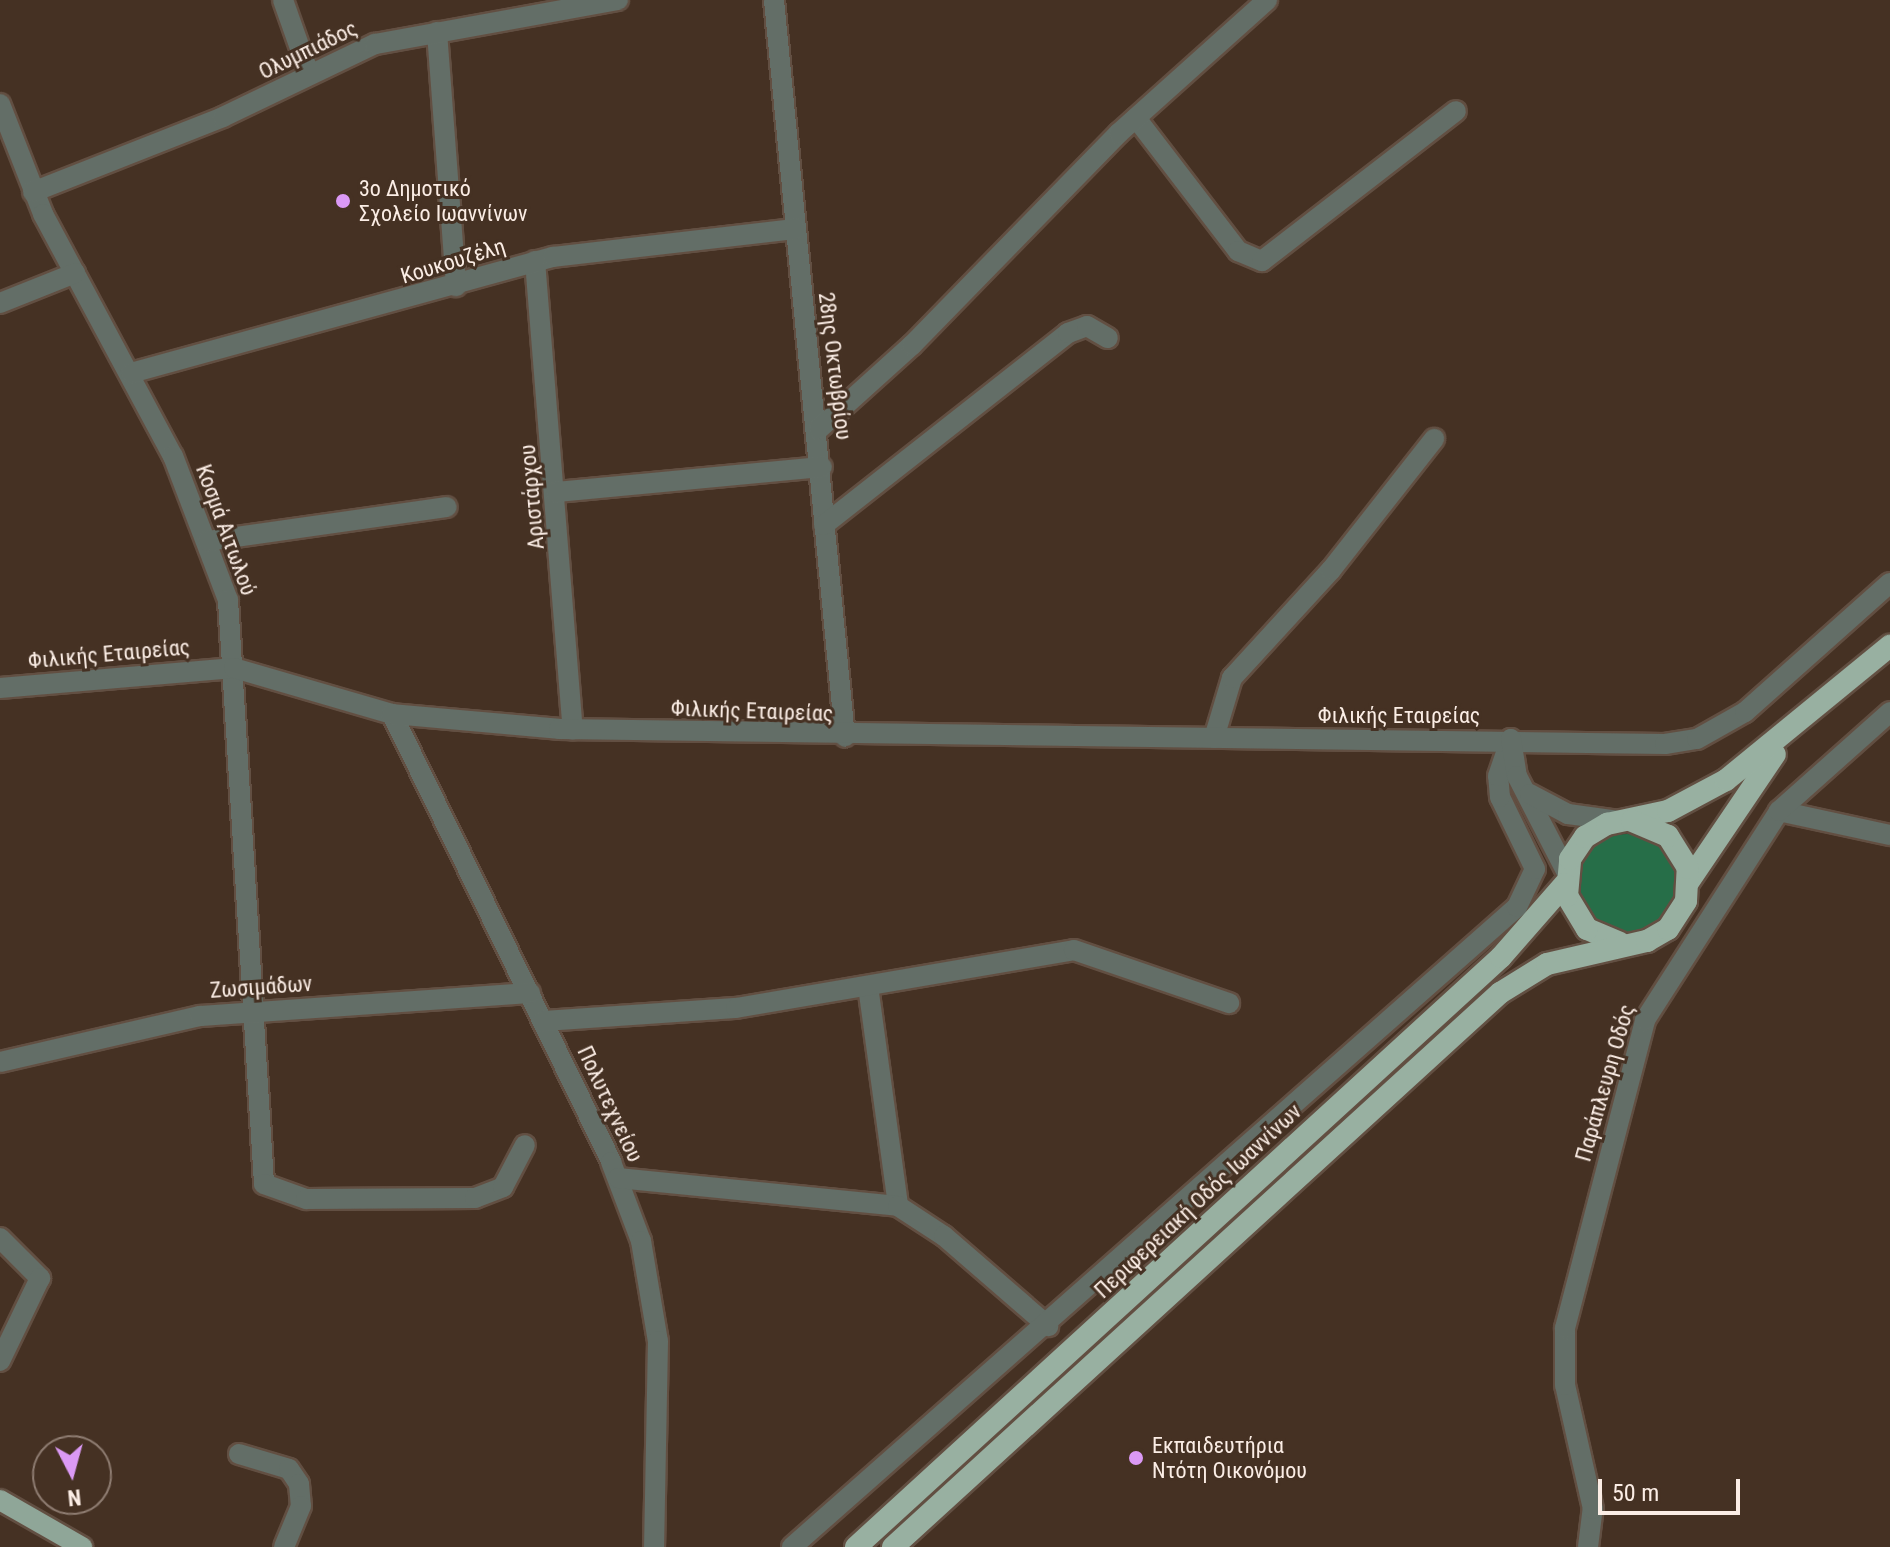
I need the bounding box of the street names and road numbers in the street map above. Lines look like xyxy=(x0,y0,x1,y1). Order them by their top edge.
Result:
street label: Ολυμπιάδος xyxy=(254,15,362,85)
street label: Κουκουζέλη xyxy=(398,233,508,289)
street label: 28ης Οκτωβρίου xyxy=(813,291,857,441)
street label: Αριστάρχου xyxy=(514,443,550,551)
street label: Κοσμά Αιτωλού xyxy=(190,461,262,599)
street label: Φιλικής Εταιρείας xyxy=(27,634,191,674)
street label: Φιλικής Εταιρείας xyxy=(670,695,834,727)
street label: Φιλικής Εταιρείας xyxy=(1318,703,1480,729)
street label: Ζωσιμάδων xyxy=(209,970,313,1004)
street label: Παράπλευρη Οδός xyxy=(1570,1001,1640,1165)
street label: Πολυτεχνείου xyxy=(572,1042,648,1166)
street label: Περιφερειακή Οδός Ιωαννίνων xyxy=(1089,1098,1307,1304)

